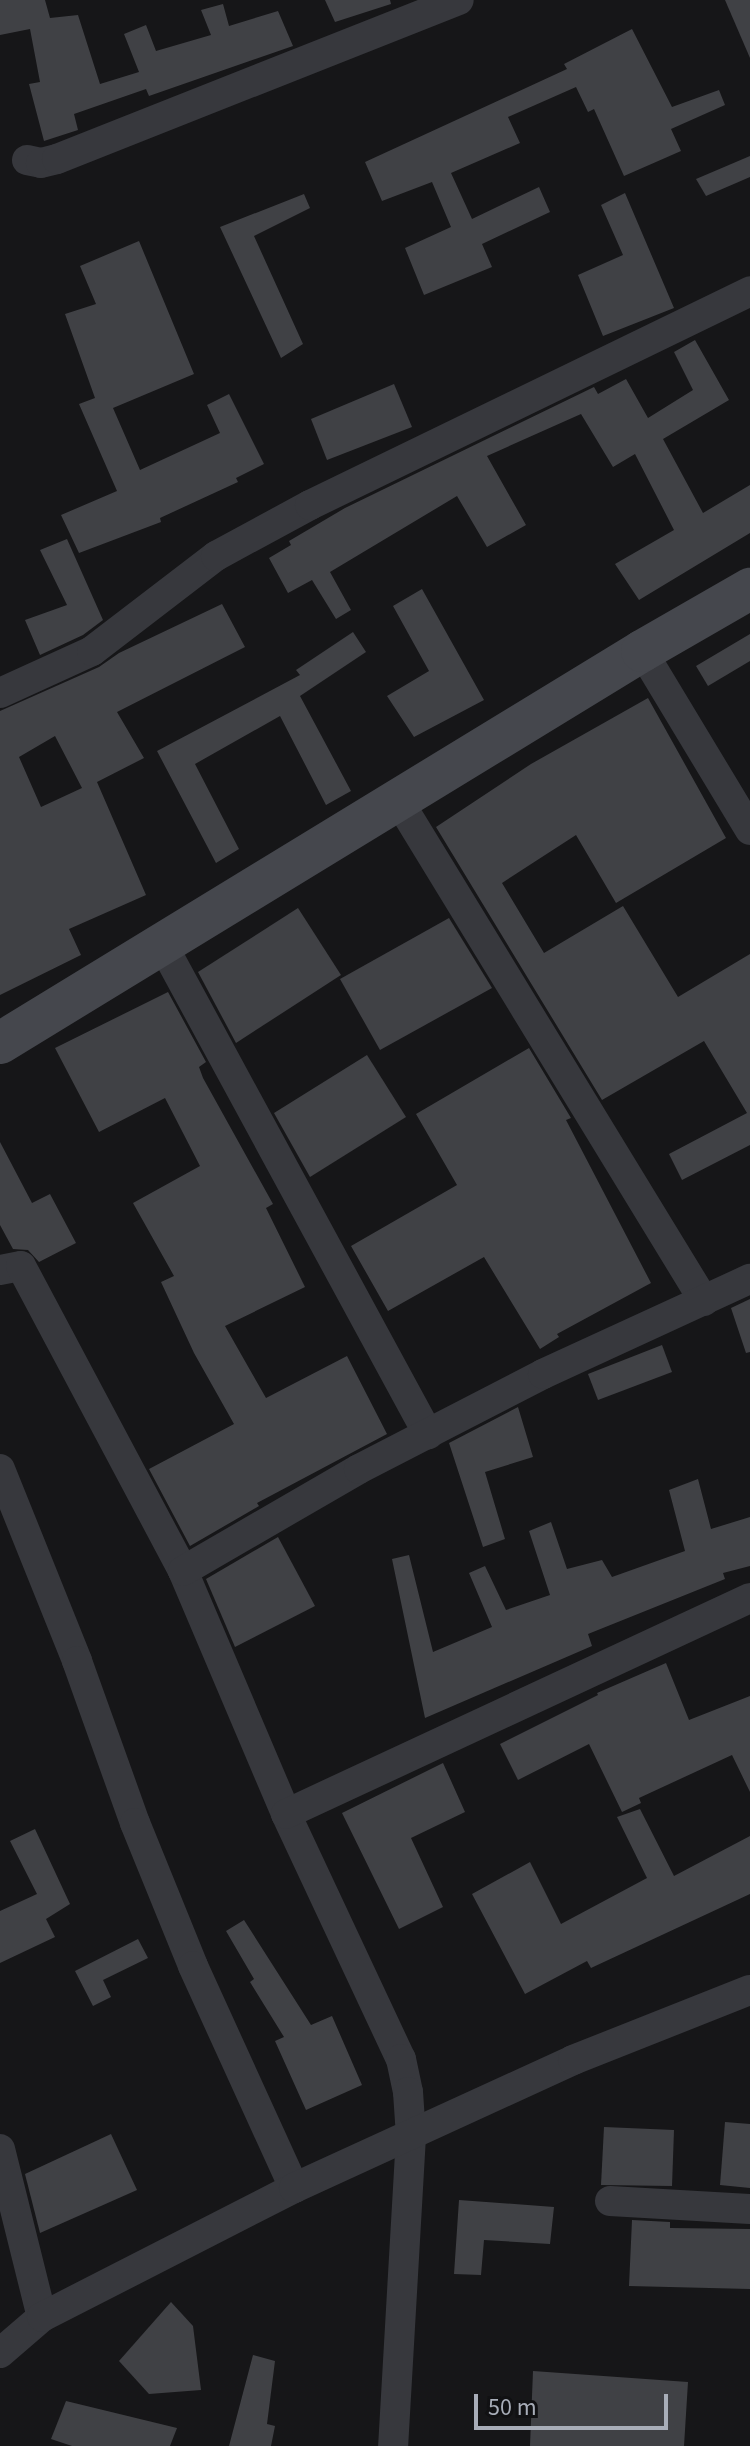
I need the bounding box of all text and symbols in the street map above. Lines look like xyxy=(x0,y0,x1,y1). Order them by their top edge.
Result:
scale bar xyxy=(478,2378,672,2428)
text: 50 m xyxy=(488,2390,537,2425)

